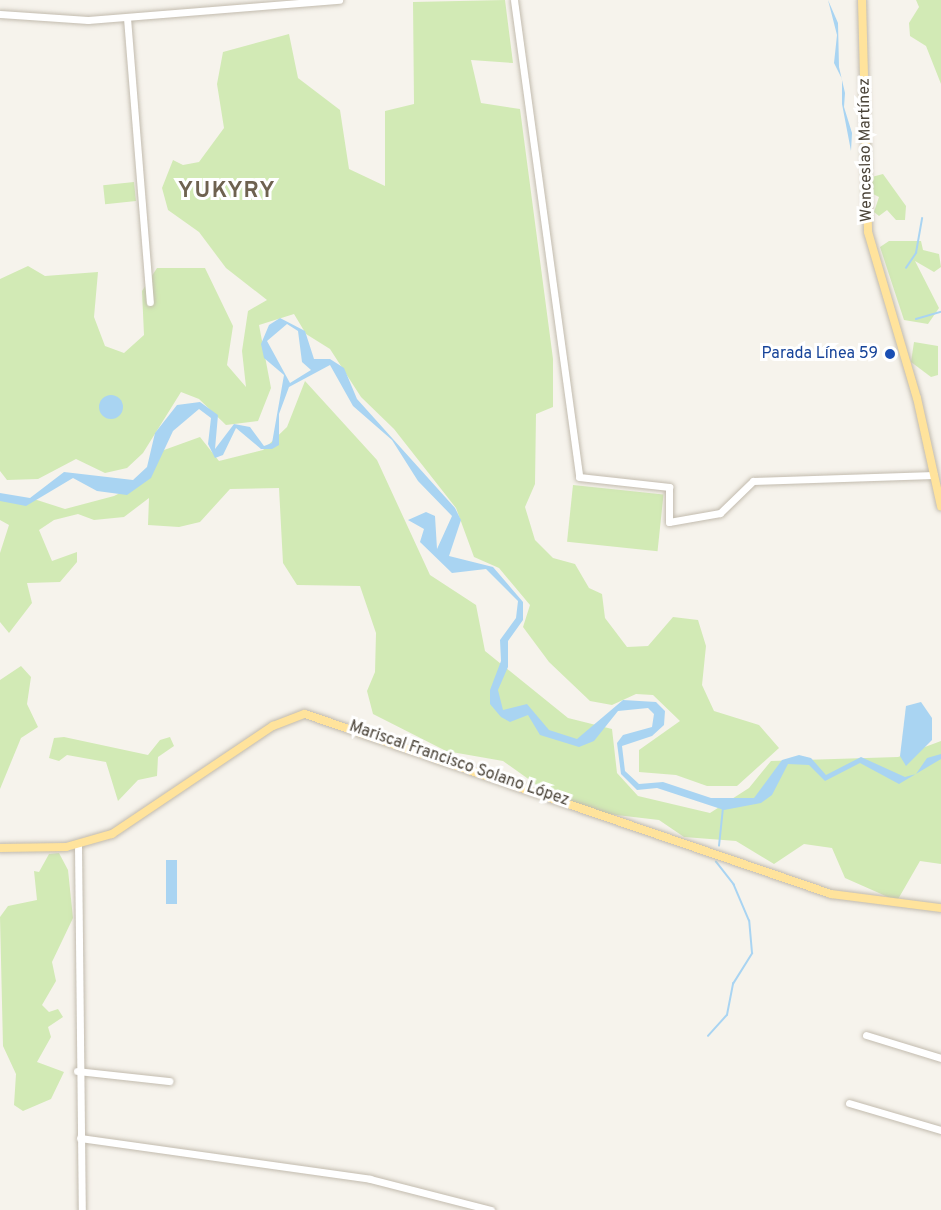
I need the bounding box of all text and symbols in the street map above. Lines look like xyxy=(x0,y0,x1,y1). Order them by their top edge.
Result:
street label: Wenceslao Martínez xyxy=(855,78,877,222)
district label: YUKYRY xyxy=(178,179,276,205)
place label: Parada Línea 59 xyxy=(762,344,878,364)
marker: Parada Línea 59 xyxy=(883,347,897,361)
street label: Mariscal Francisco Solano López xyxy=(347,717,571,811)

